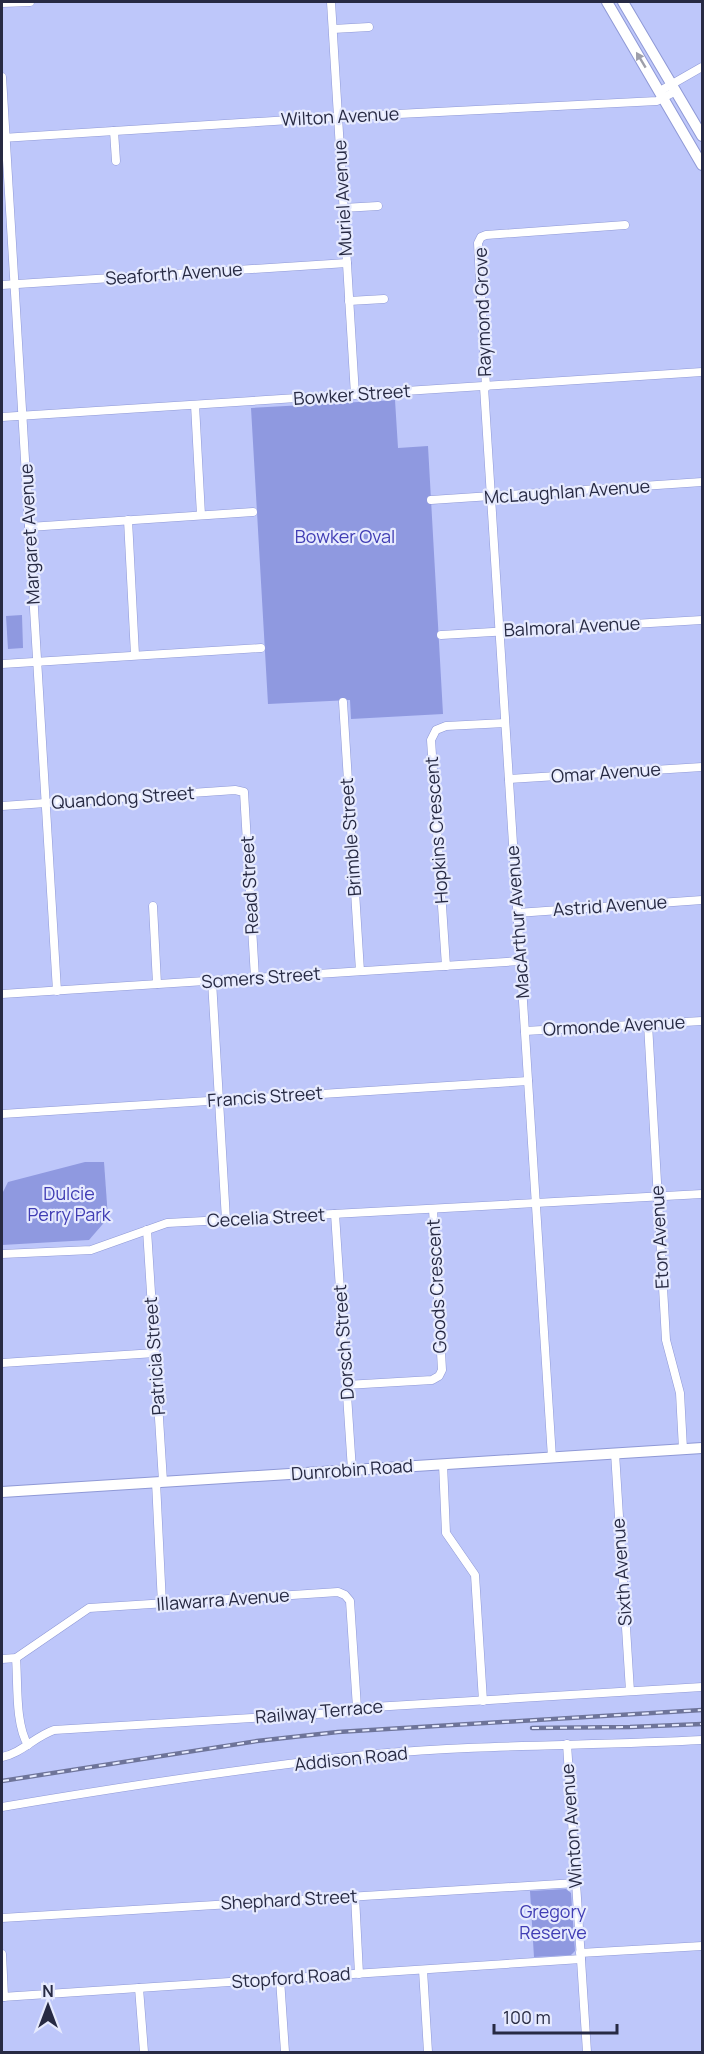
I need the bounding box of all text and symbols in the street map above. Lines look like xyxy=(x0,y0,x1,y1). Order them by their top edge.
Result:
one-way arrow xyxy=(636,52,647,68)
street label: Wilton Avenue xyxy=(280,101,400,131)
street label: Muriel Avenue xyxy=(327,139,357,257)
street label: Raymond Grove xyxy=(468,247,496,377)
street label: Seaforth Avenue xyxy=(104,256,243,290)
street label: Bowker Street xyxy=(293,378,411,410)
street label: Margaret Avenue xyxy=(13,463,45,605)
street label: McLaughlan Avenue xyxy=(483,473,651,509)
park label: Bowker Oval xyxy=(295,524,395,548)
street label: Balmoral Avenue xyxy=(503,610,641,642)
street label: Hopkins Crescent xyxy=(419,756,453,904)
street label: Omar Avenue xyxy=(550,756,662,788)
street label: Brimble Street xyxy=(334,777,366,897)
street label: Quandong Street xyxy=(51,780,195,814)
street label: Read Street xyxy=(234,835,264,935)
street label: MacArthur Avenue xyxy=(500,845,534,999)
street label: Astrid Avenue xyxy=(552,889,668,921)
street label: Somers Street xyxy=(200,961,321,993)
street label: Ormonde Avenue xyxy=(542,1009,686,1041)
street label: Francis Street xyxy=(206,1080,323,1112)
park label: Dulcie Perry Park xyxy=(27,1181,112,1226)
street label: Eton Avenue xyxy=(644,1185,674,1289)
street label: Cecelia Street xyxy=(206,1202,326,1232)
street label: Goods Crescent xyxy=(420,1218,452,1354)
street label: Dorsch Street xyxy=(327,1284,359,1400)
street label: Patricia Street xyxy=(138,1296,170,1416)
street label: Dunrobin Road xyxy=(290,1453,414,1485)
street label: Sixth Avenue xyxy=(605,1517,637,1627)
street label: Illawarra Avenue xyxy=(156,1582,290,1616)
street label: Railway Terrace xyxy=(254,1693,384,1729)
street label: Addison Road xyxy=(293,1740,409,1776)
street label: Winton Avenue xyxy=(555,1763,587,1889)
street label: Shephard Street xyxy=(220,1883,358,1915)
park label: Gregory Reserve xyxy=(519,1899,587,1944)
street label: Stopford Road xyxy=(231,1961,351,1993)
north arrow xyxy=(18,1976,78,2036)
text: N xyxy=(42,1980,54,2002)
scale bar xyxy=(494,1997,617,2035)
text: 100 m xyxy=(503,2005,551,2029)

